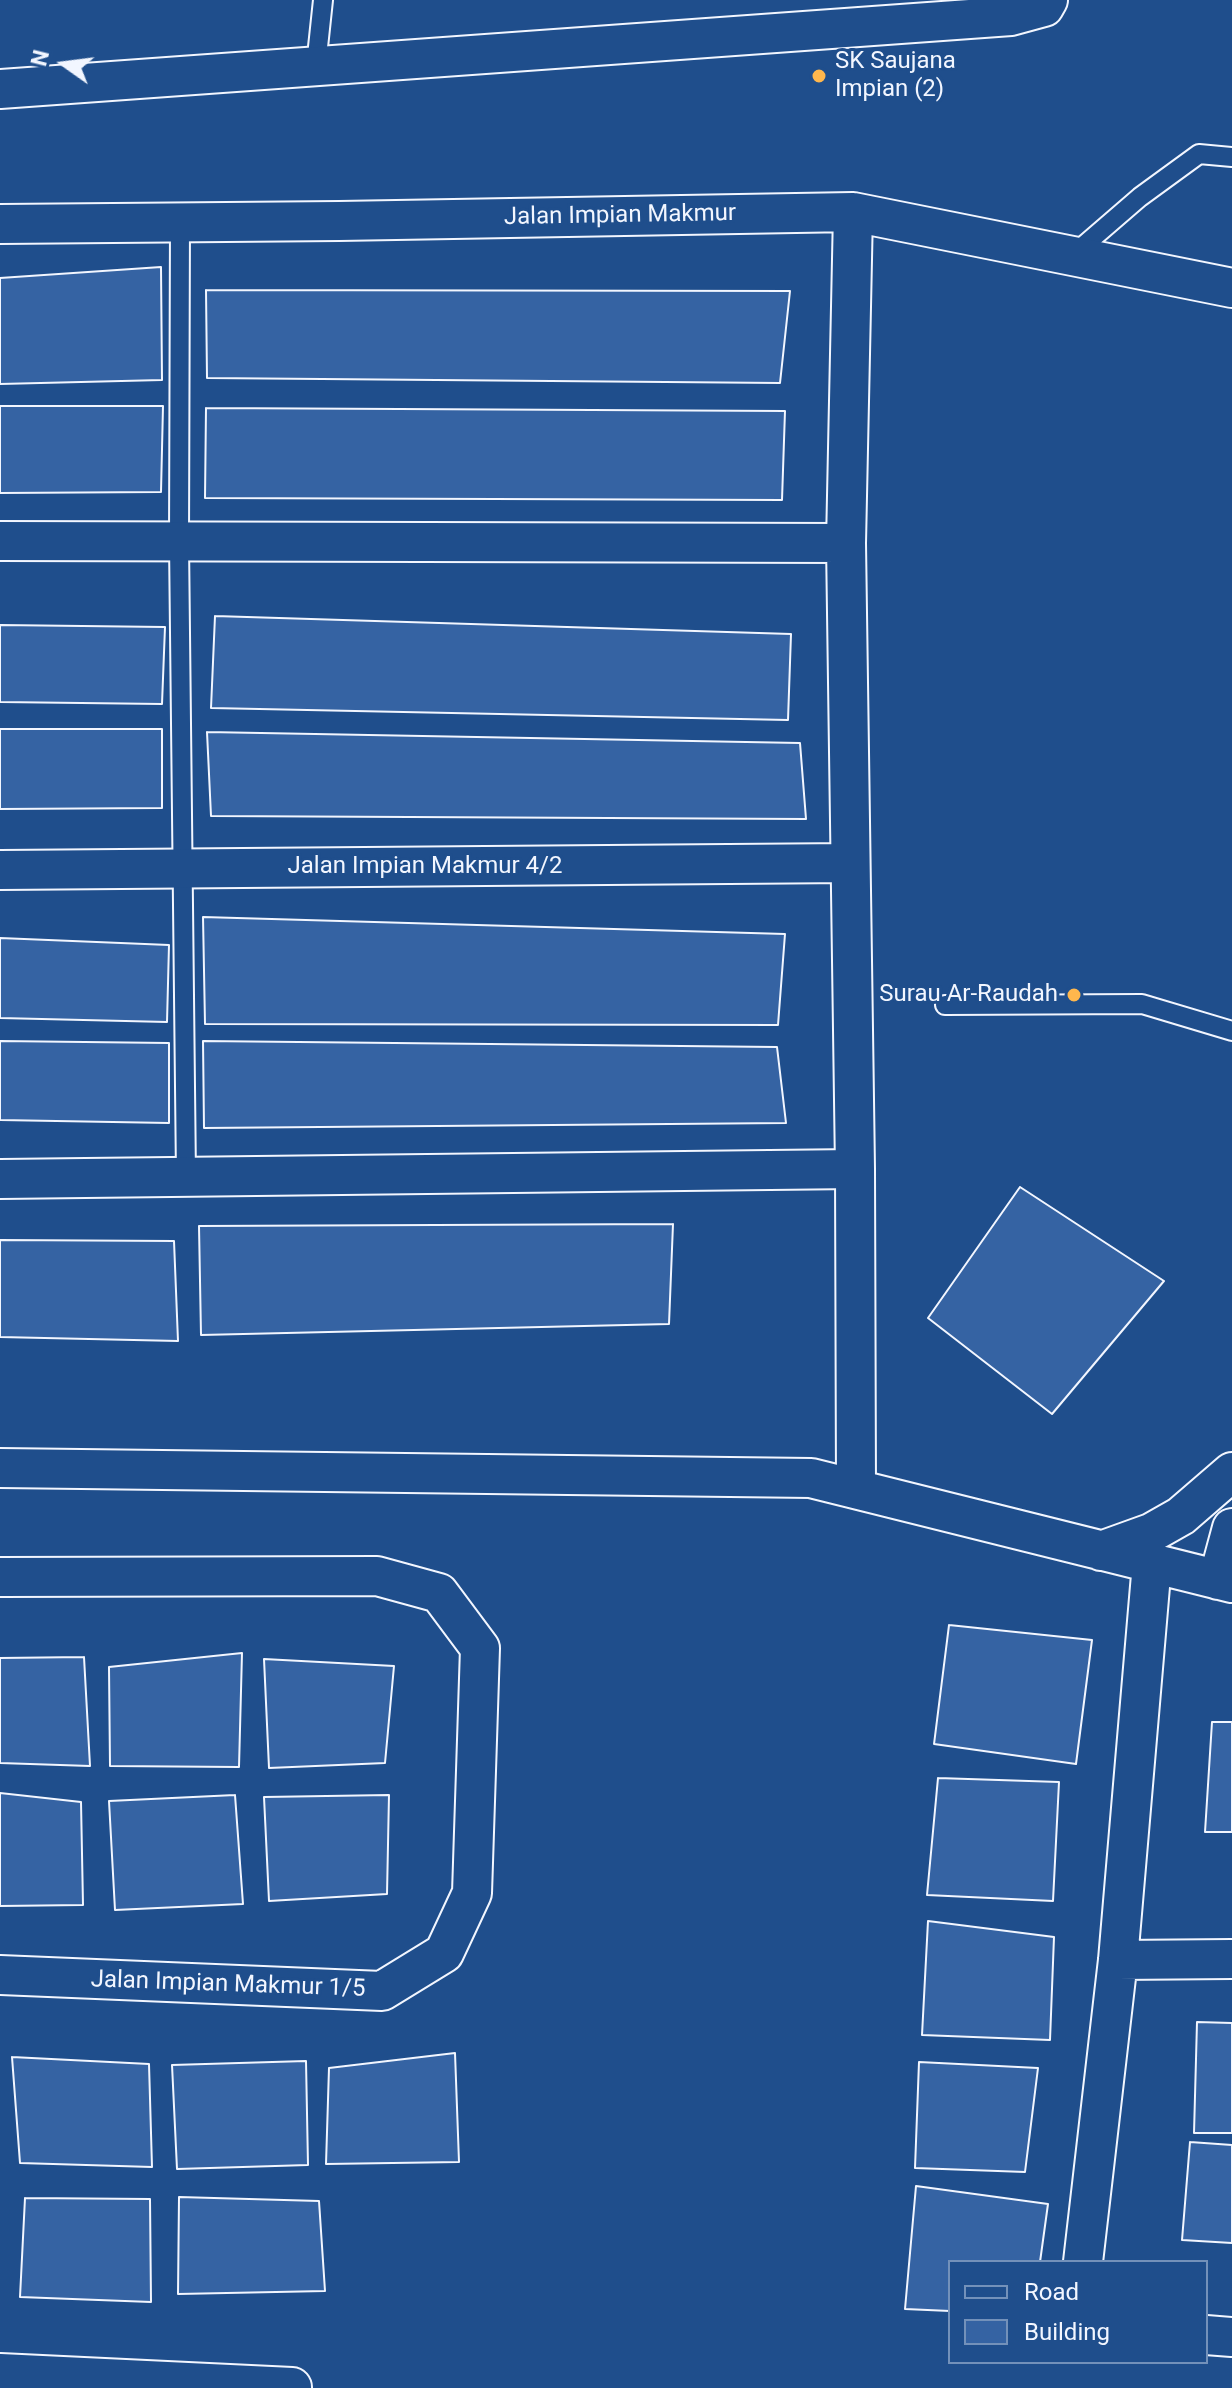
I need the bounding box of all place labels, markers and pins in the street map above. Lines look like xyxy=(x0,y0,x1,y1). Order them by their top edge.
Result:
place label: SK Saujana Impian (2) xyxy=(835,48,956,104)
marker: SK Saujana Impian (2) xyxy=(810,67,828,85)
place label: Surau Ar-Raudah xyxy=(879,981,1058,1009)
marker: Surau Ar-Raudah xyxy=(1065,986,1083,1004)

